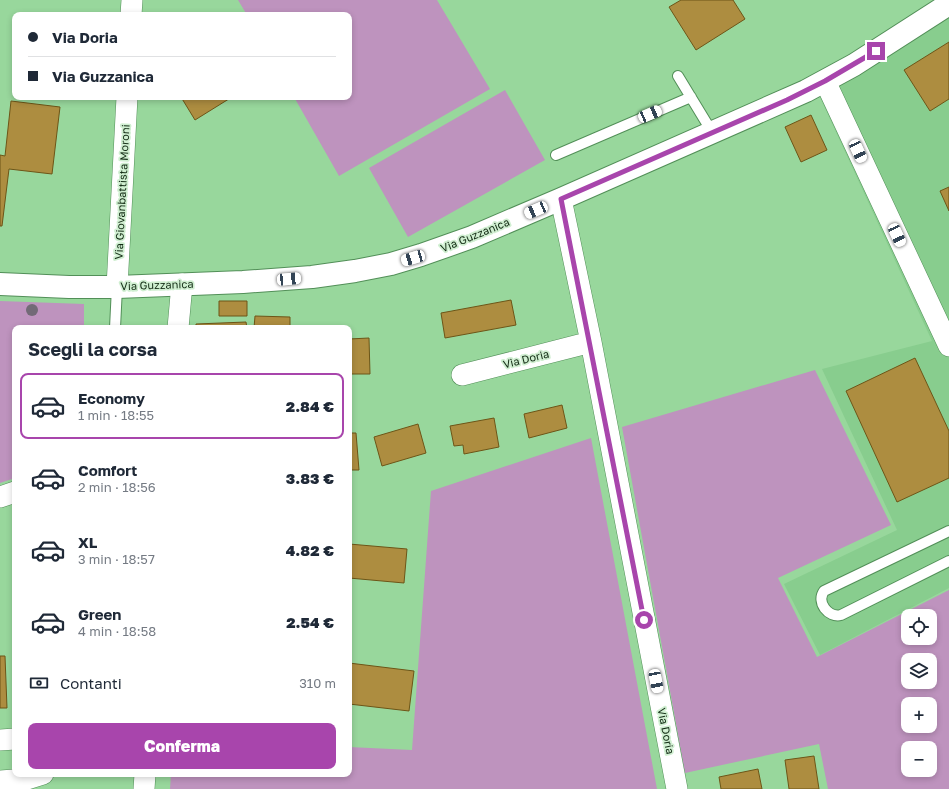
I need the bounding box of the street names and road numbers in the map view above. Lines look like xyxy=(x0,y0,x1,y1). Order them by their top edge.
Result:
street label: Via Giovanbattista Moroni xyxy=(111,124,132,260)
street label: Via Guzzanica xyxy=(438,215,511,254)
street label: Via Guzzanica xyxy=(120,277,194,292)
street label: Via Doria xyxy=(501,347,550,371)
street label: Via Doria xyxy=(656,707,677,755)

